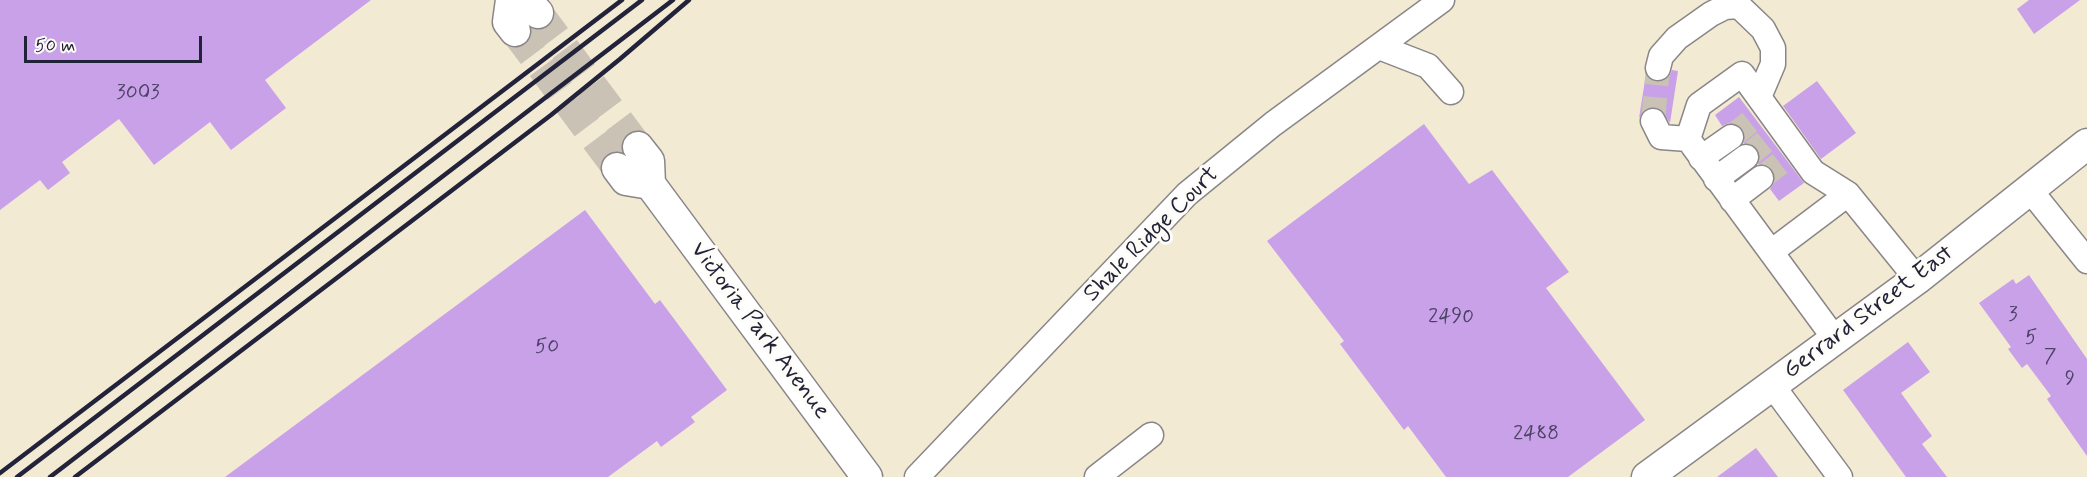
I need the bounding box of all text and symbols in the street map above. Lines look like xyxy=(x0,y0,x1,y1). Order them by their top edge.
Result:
scale bar xyxy=(27,24,206,62)
text: 50 m xyxy=(35,34,75,58)
house number: 3003 xyxy=(116,81,160,107)
street label: Shale Ridge Court xyxy=(1078,161,1226,309)
street label: Victoria Park Avenue xyxy=(683,237,835,425)
street label: Gerrard Street East xyxy=(1778,240,1960,386)
house number: 3 xyxy=(2008,303,2018,329)
house number: 2490 xyxy=(1428,305,1474,331)
house number: 5 xyxy=(2025,326,2037,352)
house number: 50 xyxy=(535,335,559,361)
house number: 7 xyxy=(2044,345,2056,371)
house number: 9 xyxy=(2065,367,2075,393)
house number: 2488 xyxy=(1513,422,1559,448)

